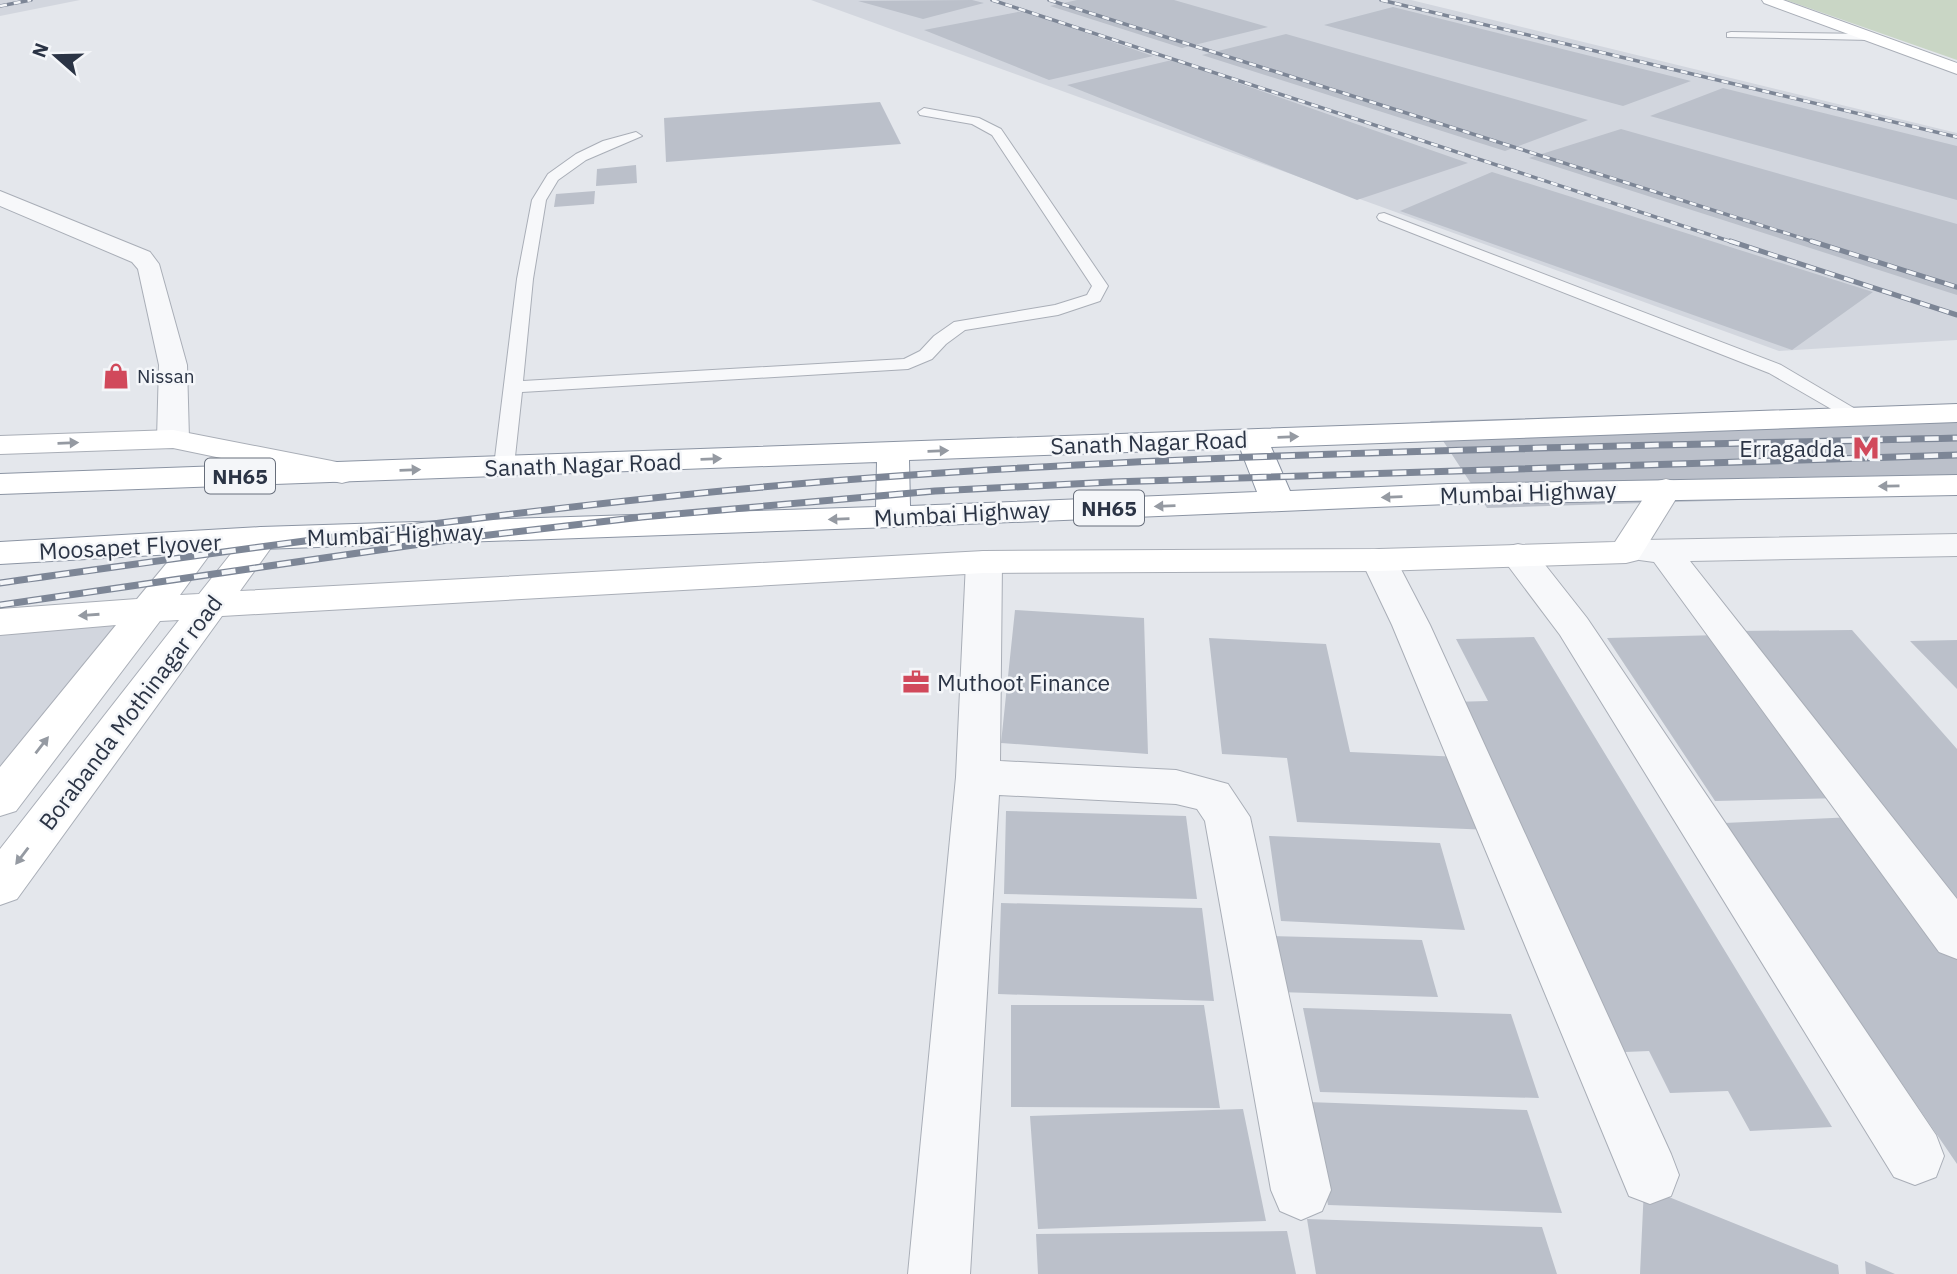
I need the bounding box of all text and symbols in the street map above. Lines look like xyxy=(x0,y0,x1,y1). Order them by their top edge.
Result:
north arrow xyxy=(21,21,91,91)
text: N xyxy=(26,40,54,61)
shop icon: Nissan xyxy=(101,361,131,391)
place label: Nissan xyxy=(137,364,195,388)
street label: Sanath Nagar Road xyxy=(1050,424,1248,460)
one-way arrow xyxy=(1277,431,1299,442)
place label: Erragadda xyxy=(1739,433,1845,463)
metro station icon: Erragadda xyxy=(1851,433,1881,463)
one-way arrow xyxy=(57,437,79,448)
one-way arrow xyxy=(927,445,949,456)
street label: Sanath Nagar Road xyxy=(484,446,682,482)
one-way arrow xyxy=(700,453,722,465)
road number: NH65 xyxy=(205,458,275,494)
one-way arrow xyxy=(399,465,421,476)
street label: Mumbai Highway xyxy=(1439,474,1617,510)
one-way arrow xyxy=(1878,480,1900,492)
road number: NH65 xyxy=(1074,490,1144,526)
one-way arrow xyxy=(1381,492,1403,503)
street label: Mumbai Highway xyxy=(873,493,1052,533)
one-way arrow xyxy=(1153,500,1175,511)
one-way arrow xyxy=(828,513,850,524)
street label: Mumbai Highway xyxy=(306,516,484,552)
street label: Moosapet Flyover xyxy=(38,526,222,566)
street label: Borabanda Mothinagar road xyxy=(32,588,228,836)
one-way arrow xyxy=(78,609,100,620)
office icon: Muthoot Finance xyxy=(901,667,931,697)
place label: Muthoot Finance xyxy=(937,667,1110,697)
one-way arrow xyxy=(34,736,48,754)
one-way arrow xyxy=(15,846,30,864)

